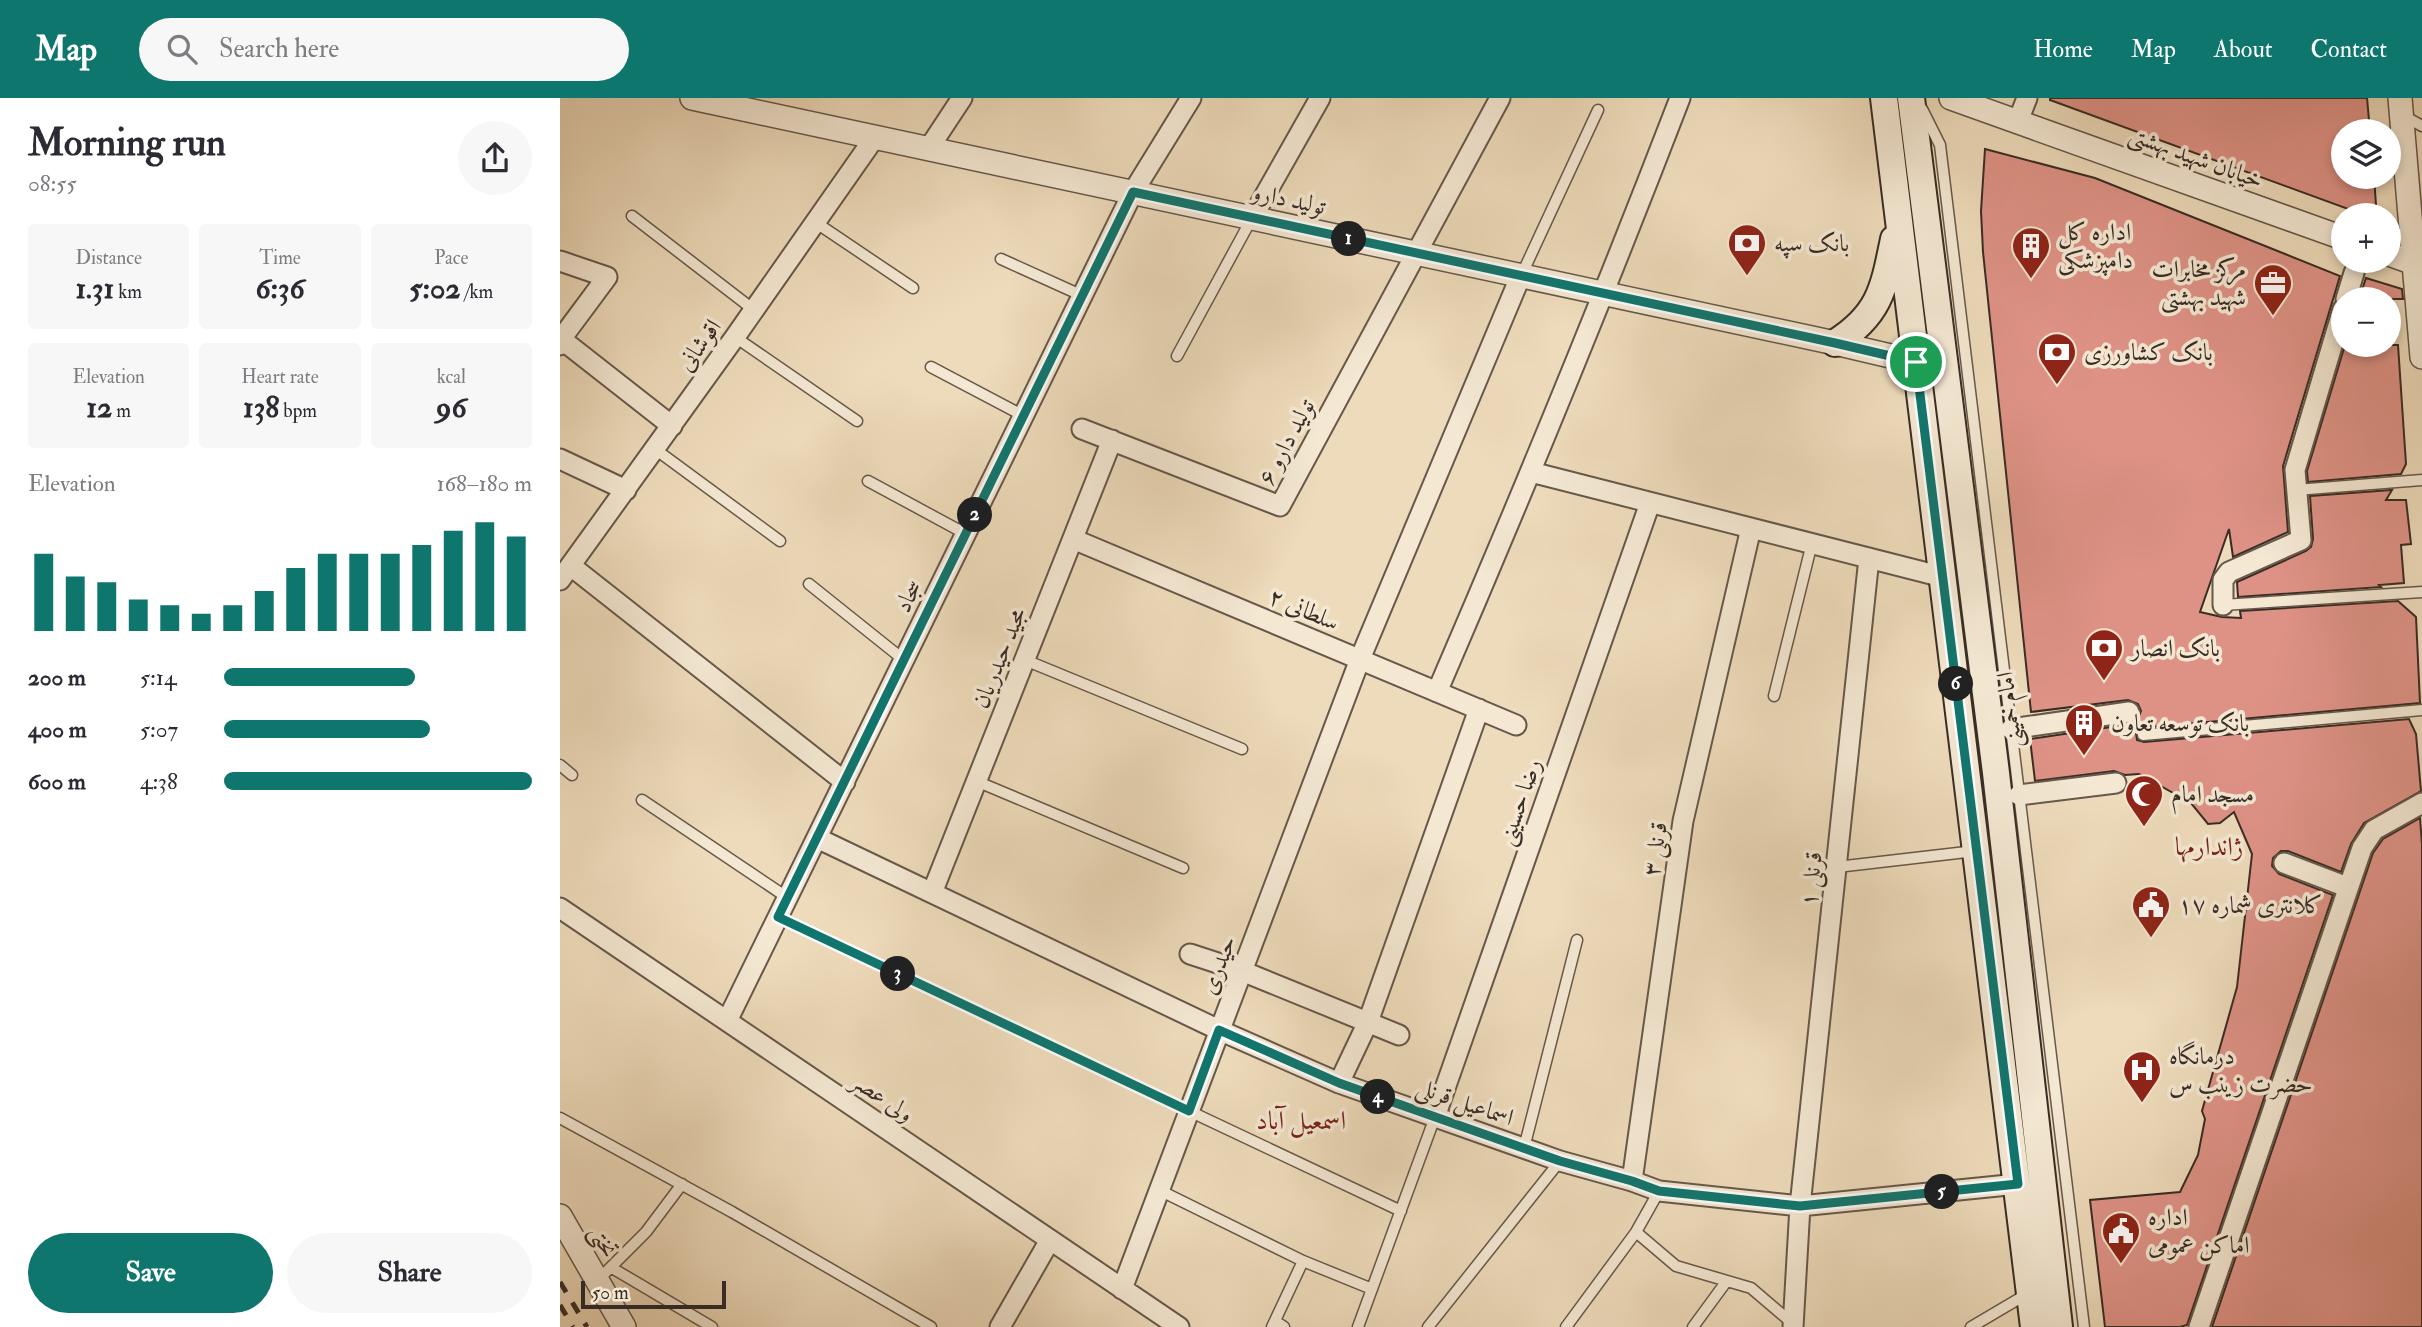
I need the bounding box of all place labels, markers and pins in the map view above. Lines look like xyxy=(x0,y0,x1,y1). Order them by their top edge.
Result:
place label: اداره کل دامپزشکی xyxy=(2058,217,2133,276)
pin: 1 xyxy=(1332,222,1366,256)
bank icon: بانک سپه xyxy=(1726,222,1768,277)
building icon: اداره کل دامپزشکی xyxy=(2010,225,2052,280)
place label: بانک سپه xyxy=(1774,228,1849,259)
place label: مرکز مخابرات شهید بهشتی xyxy=(2152,254,2246,314)
office icon: مرکز مخابرات شهید بهشتی xyxy=(2252,262,2294,317)
bank icon: بانک کشاورزی xyxy=(2036,331,2078,386)
pin xyxy=(1886,332,1946,392)
place label: بانک کشاورزی xyxy=(2084,337,2213,368)
pin: 2 xyxy=(958,498,992,532)
bank icon: بانک انصار xyxy=(2083,627,2125,682)
place label: بانک انصار xyxy=(2129,633,2220,664)
pin: 6 xyxy=(1938,666,1974,702)
building icon: بانک توسعه تعاون xyxy=(2063,702,2105,757)
place label: بانک توسعه تعاون xyxy=(2111,708,2249,739)
mosque icon: مسجد امام xyxy=(2123,773,2165,828)
place label: مسجد امام xyxy=(2171,779,2254,815)
public building icon: کلانتری شماره ۱۷ xyxy=(2130,884,2172,939)
place label: کلانتری شماره ۱۷ xyxy=(2178,890,2323,921)
pin: 3 xyxy=(880,956,916,992)
place label: درمانگاه حضرت زینب س xyxy=(2169,1041,2313,1100)
hospital icon: درمانگاه حضرت زینب س xyxy=(2121,1049,2163,1104)
pin: 4 xyxy=(1360,1080,1396,1114)
pin: 5 xyxy=(1924,1174,1960,1210)
place label: اداره اماکن عمومی xyxy=(2148,1202,2250,1261)
public building icon: اداره اماکن عمومی xyxy=(2100,1210,2142,1265)

